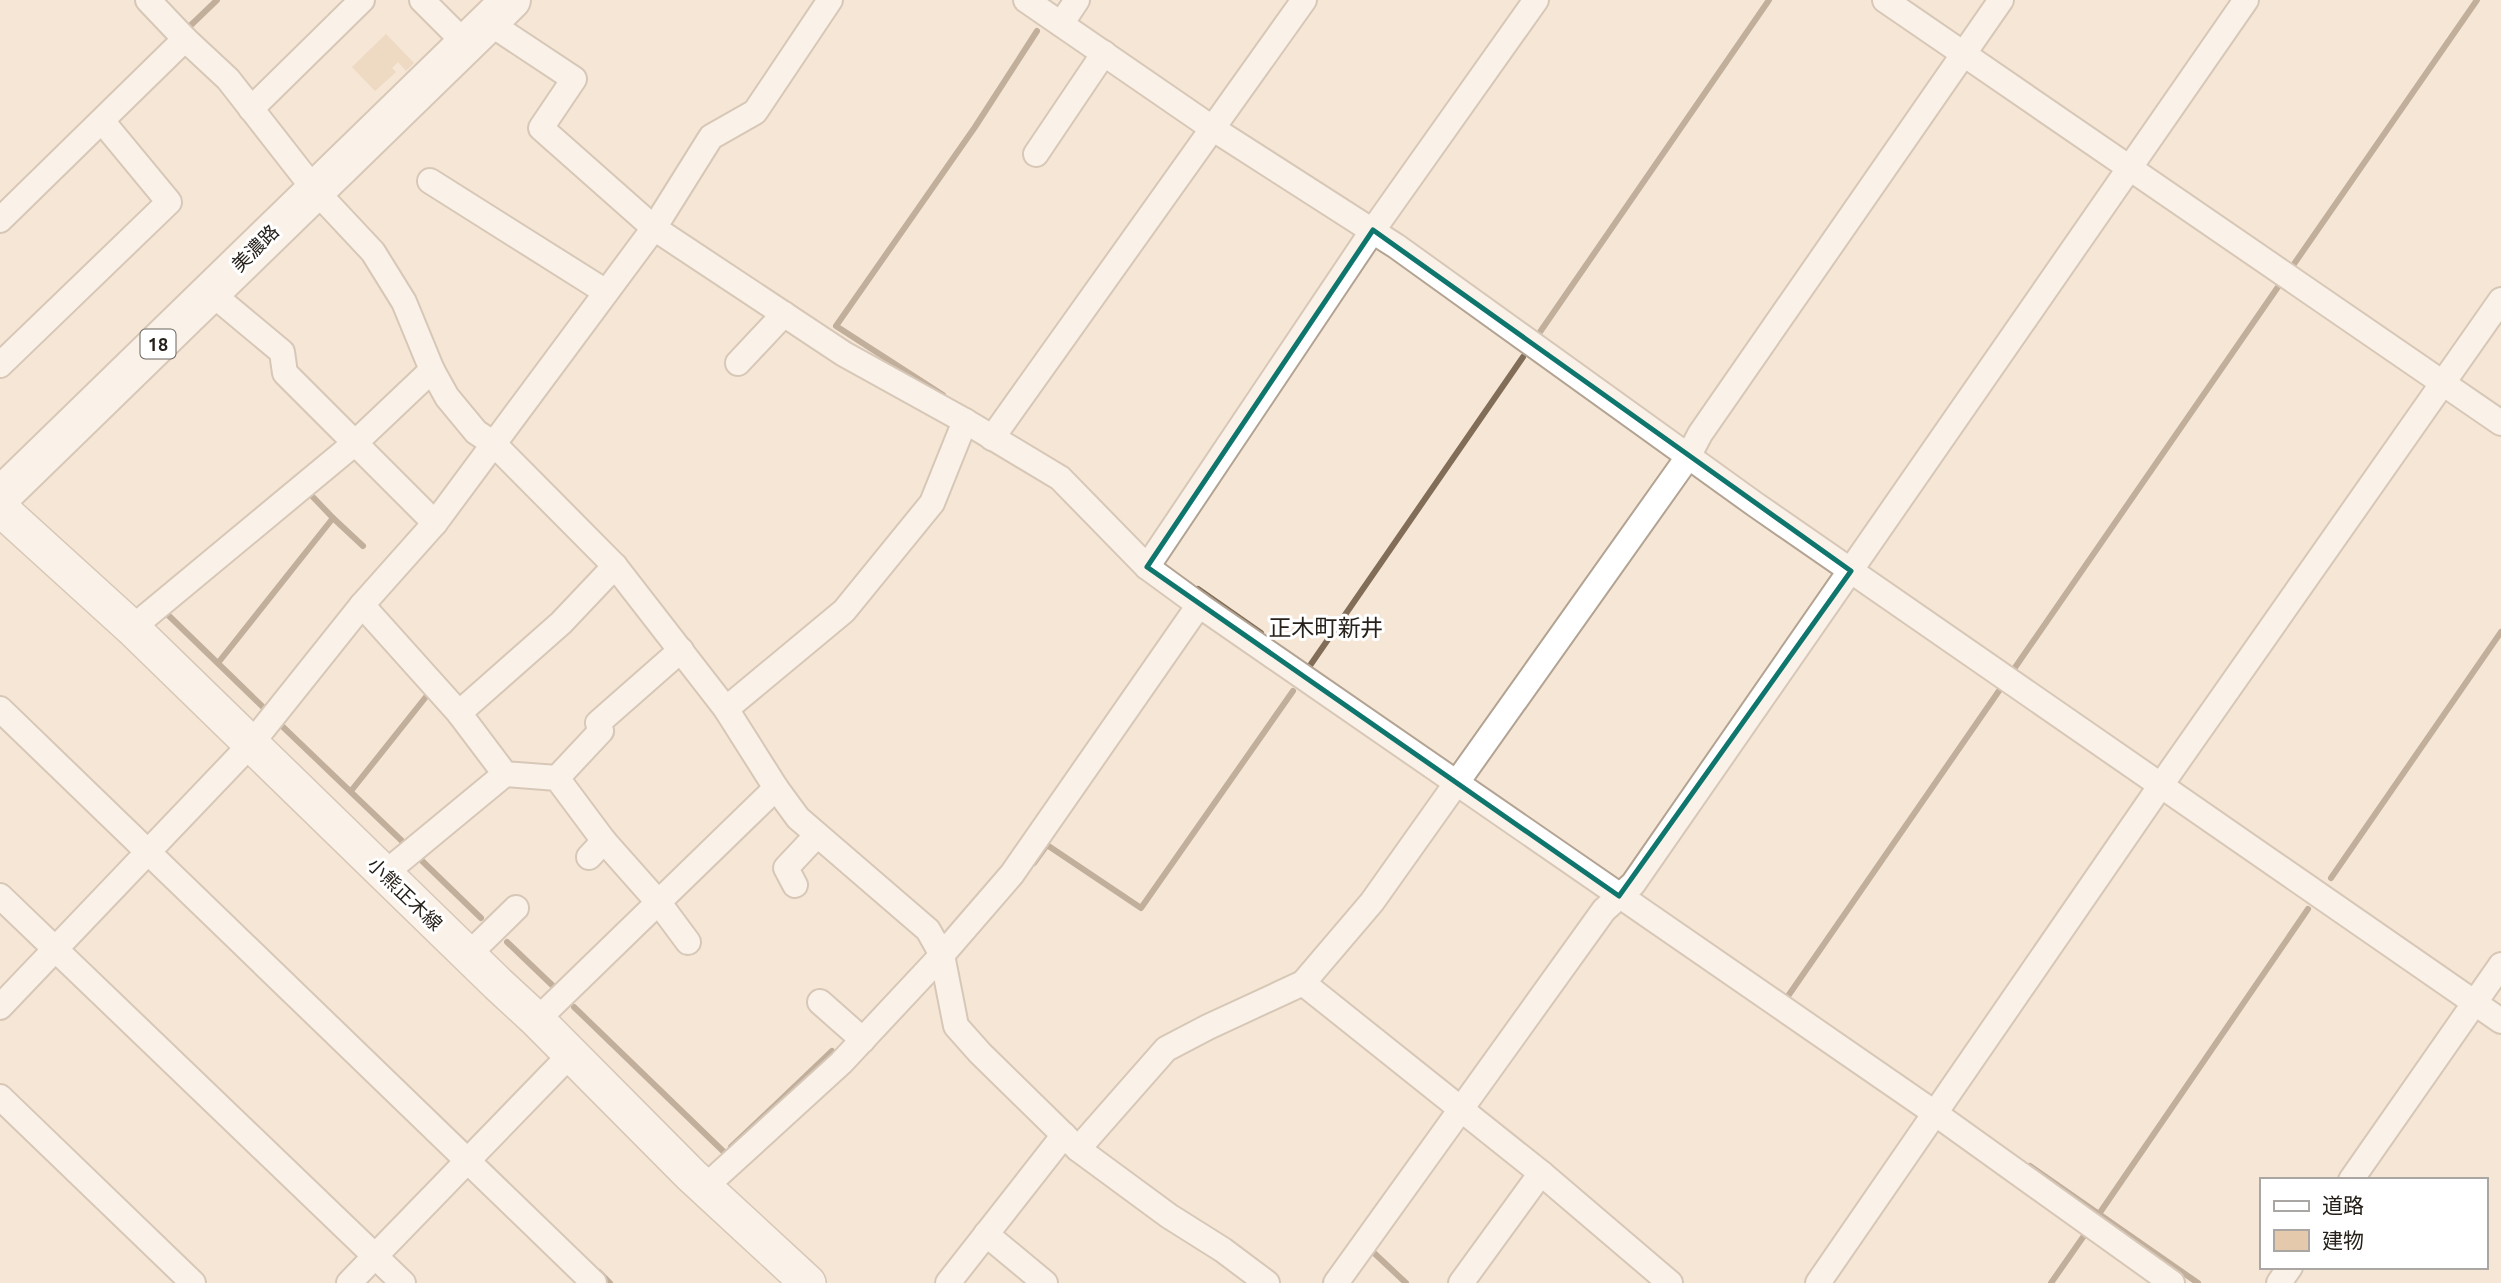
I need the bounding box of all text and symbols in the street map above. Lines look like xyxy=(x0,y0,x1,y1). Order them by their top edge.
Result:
street label: 美濃路 xyxy=(227,220,283,276)
road number: 18 xyxy=(140,330,176,358)
district label: 正木町新井 xyxy=(1269,615,1384,640)
street label: 小熊正木線 xyxy=(363,853,447,935)
legend xyxy=(2260,1178,2487,1269)
text: 道路 xyxy=(2322,1193,2364,1217)
text: 建物 xyxy=(2322,1228,2364,1252)

